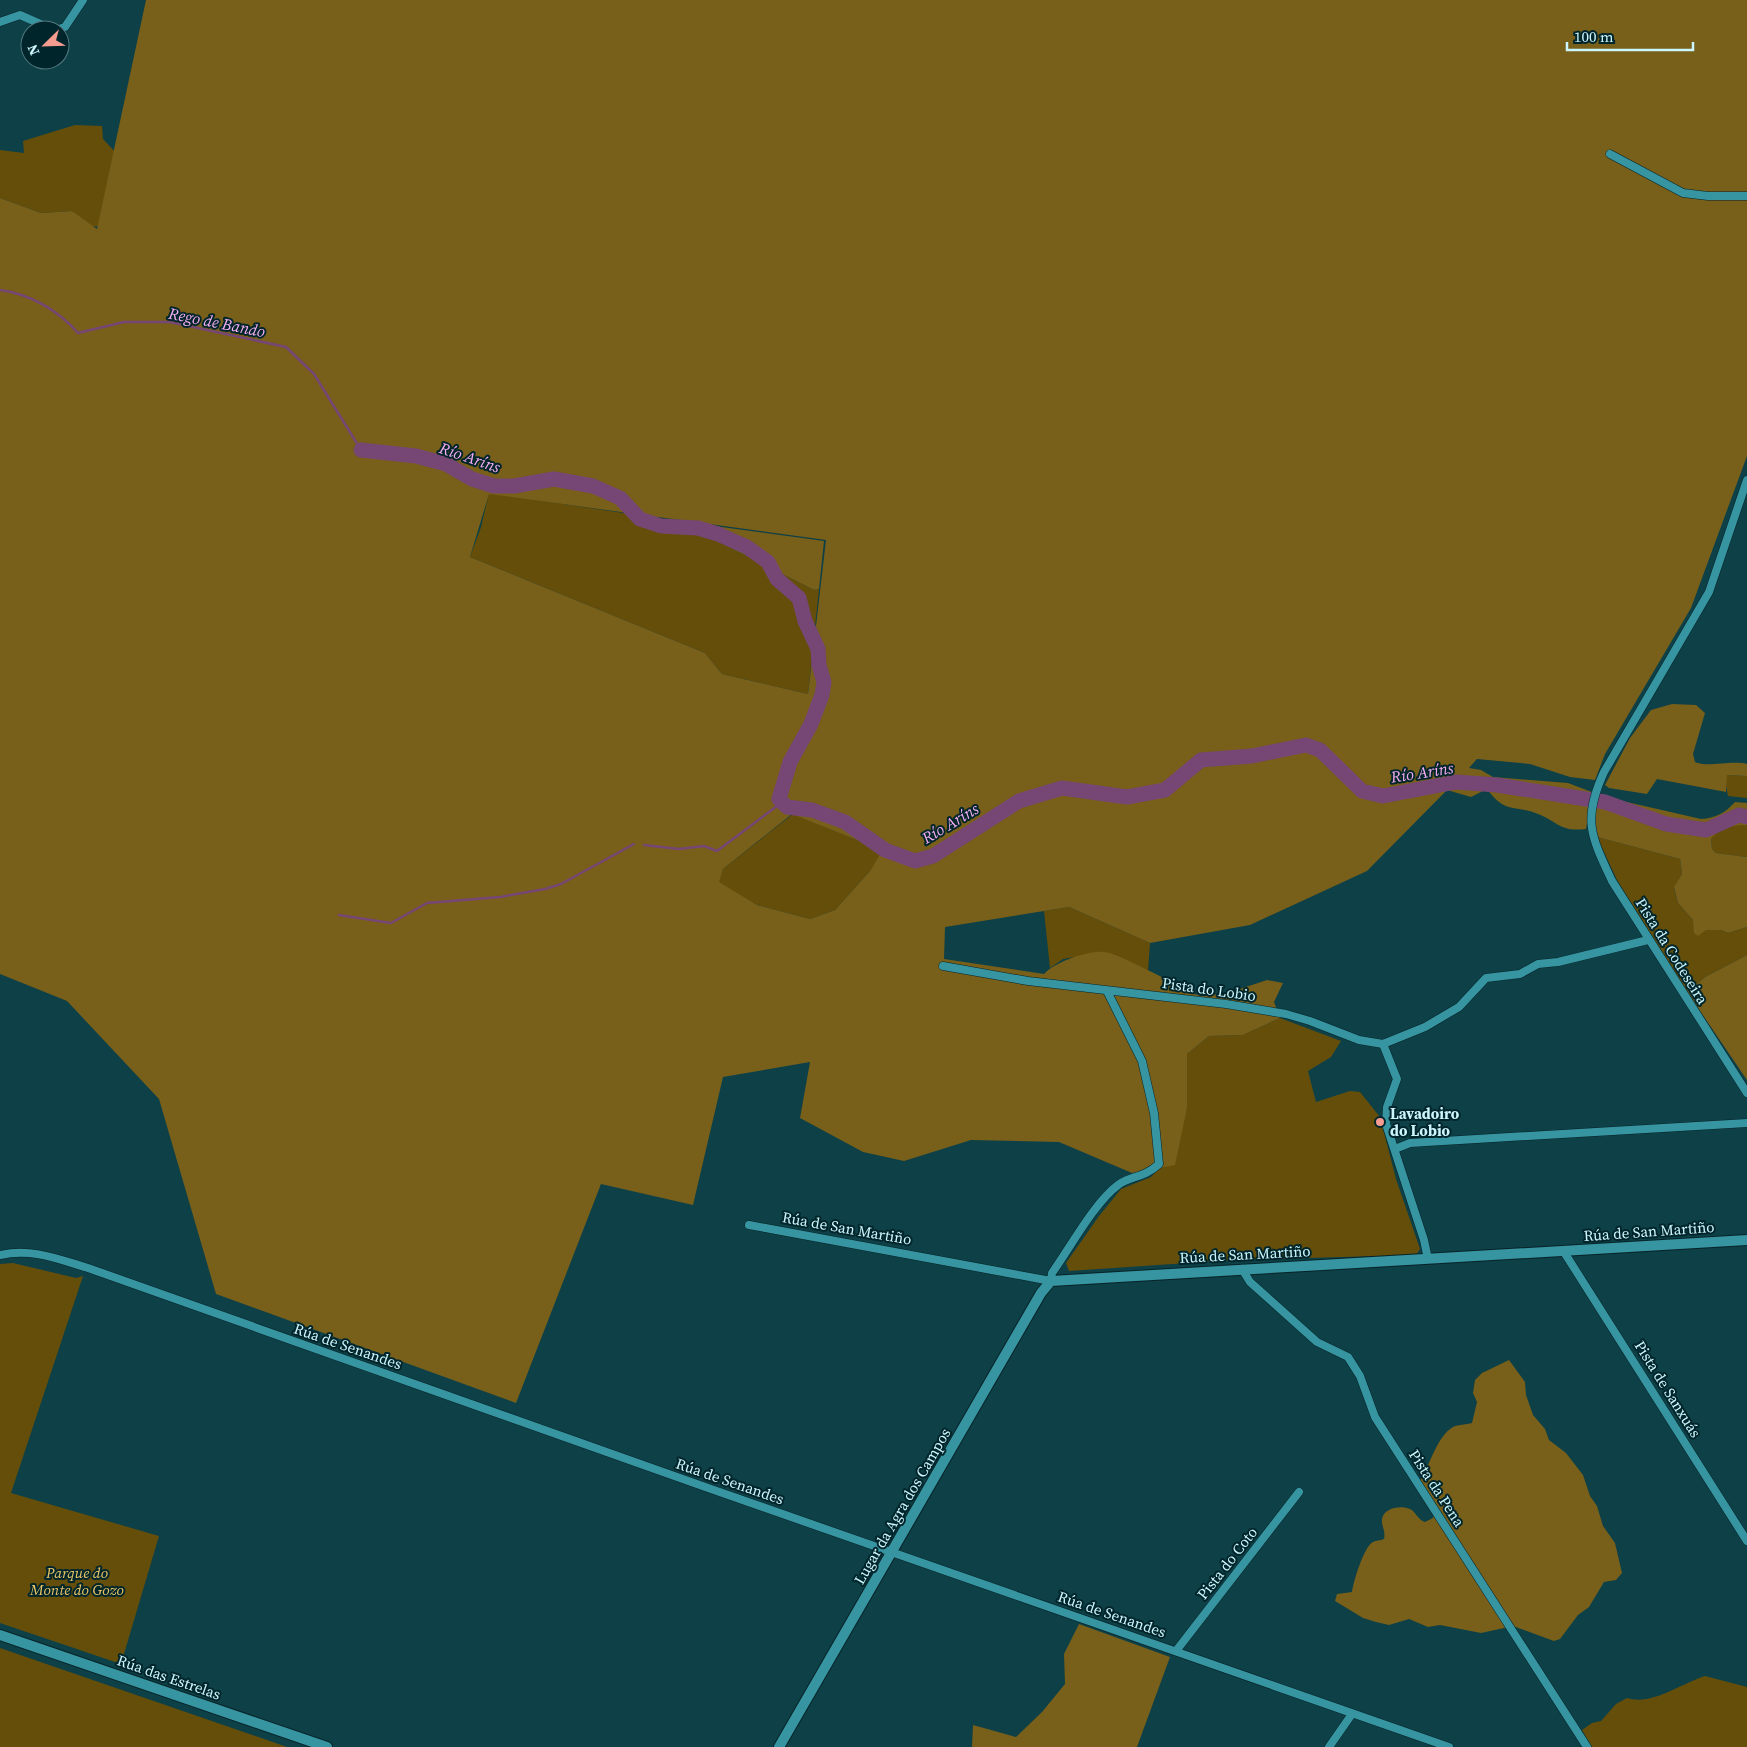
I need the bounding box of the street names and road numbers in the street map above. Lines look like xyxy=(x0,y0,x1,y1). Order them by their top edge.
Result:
street label: Pista da Codeseira xyxy=(1631,894,1713,1008)
street label: Pista do Lobio xyxy=(1161,972,1257,1006)
street label: Rúa de San Martiño xyxy=(781,1206,913,1250)
street label: Rúa de San Martiño xyxy=(1583,1216,1715,1246)
street label: Rúa de San Martiño xyxy=(1179,1240,1311,1268)
street label: Rúa de Senandes xyxy=(291,1318,405,1374)
street label: Pista de Sanxuás xyxy=(1630,1336,1706,1442)
street label: Lugar da Agra dos Campos xyxy=(849,1424,955,1588)
street label: Pista da Pena xyxy=(1404,1445,1470,1531)
street label: Rúa de Senandes xyxy=(673,1453,787,1509)
street label: Pista do Coto xyxy=(1192,1522,1262,1604)
street label: Rúa de Senandes xyxy=(1055,1586,1169,1642)
street label: Rúa das Estrelas xyxy=(114,1649,224,1705)

